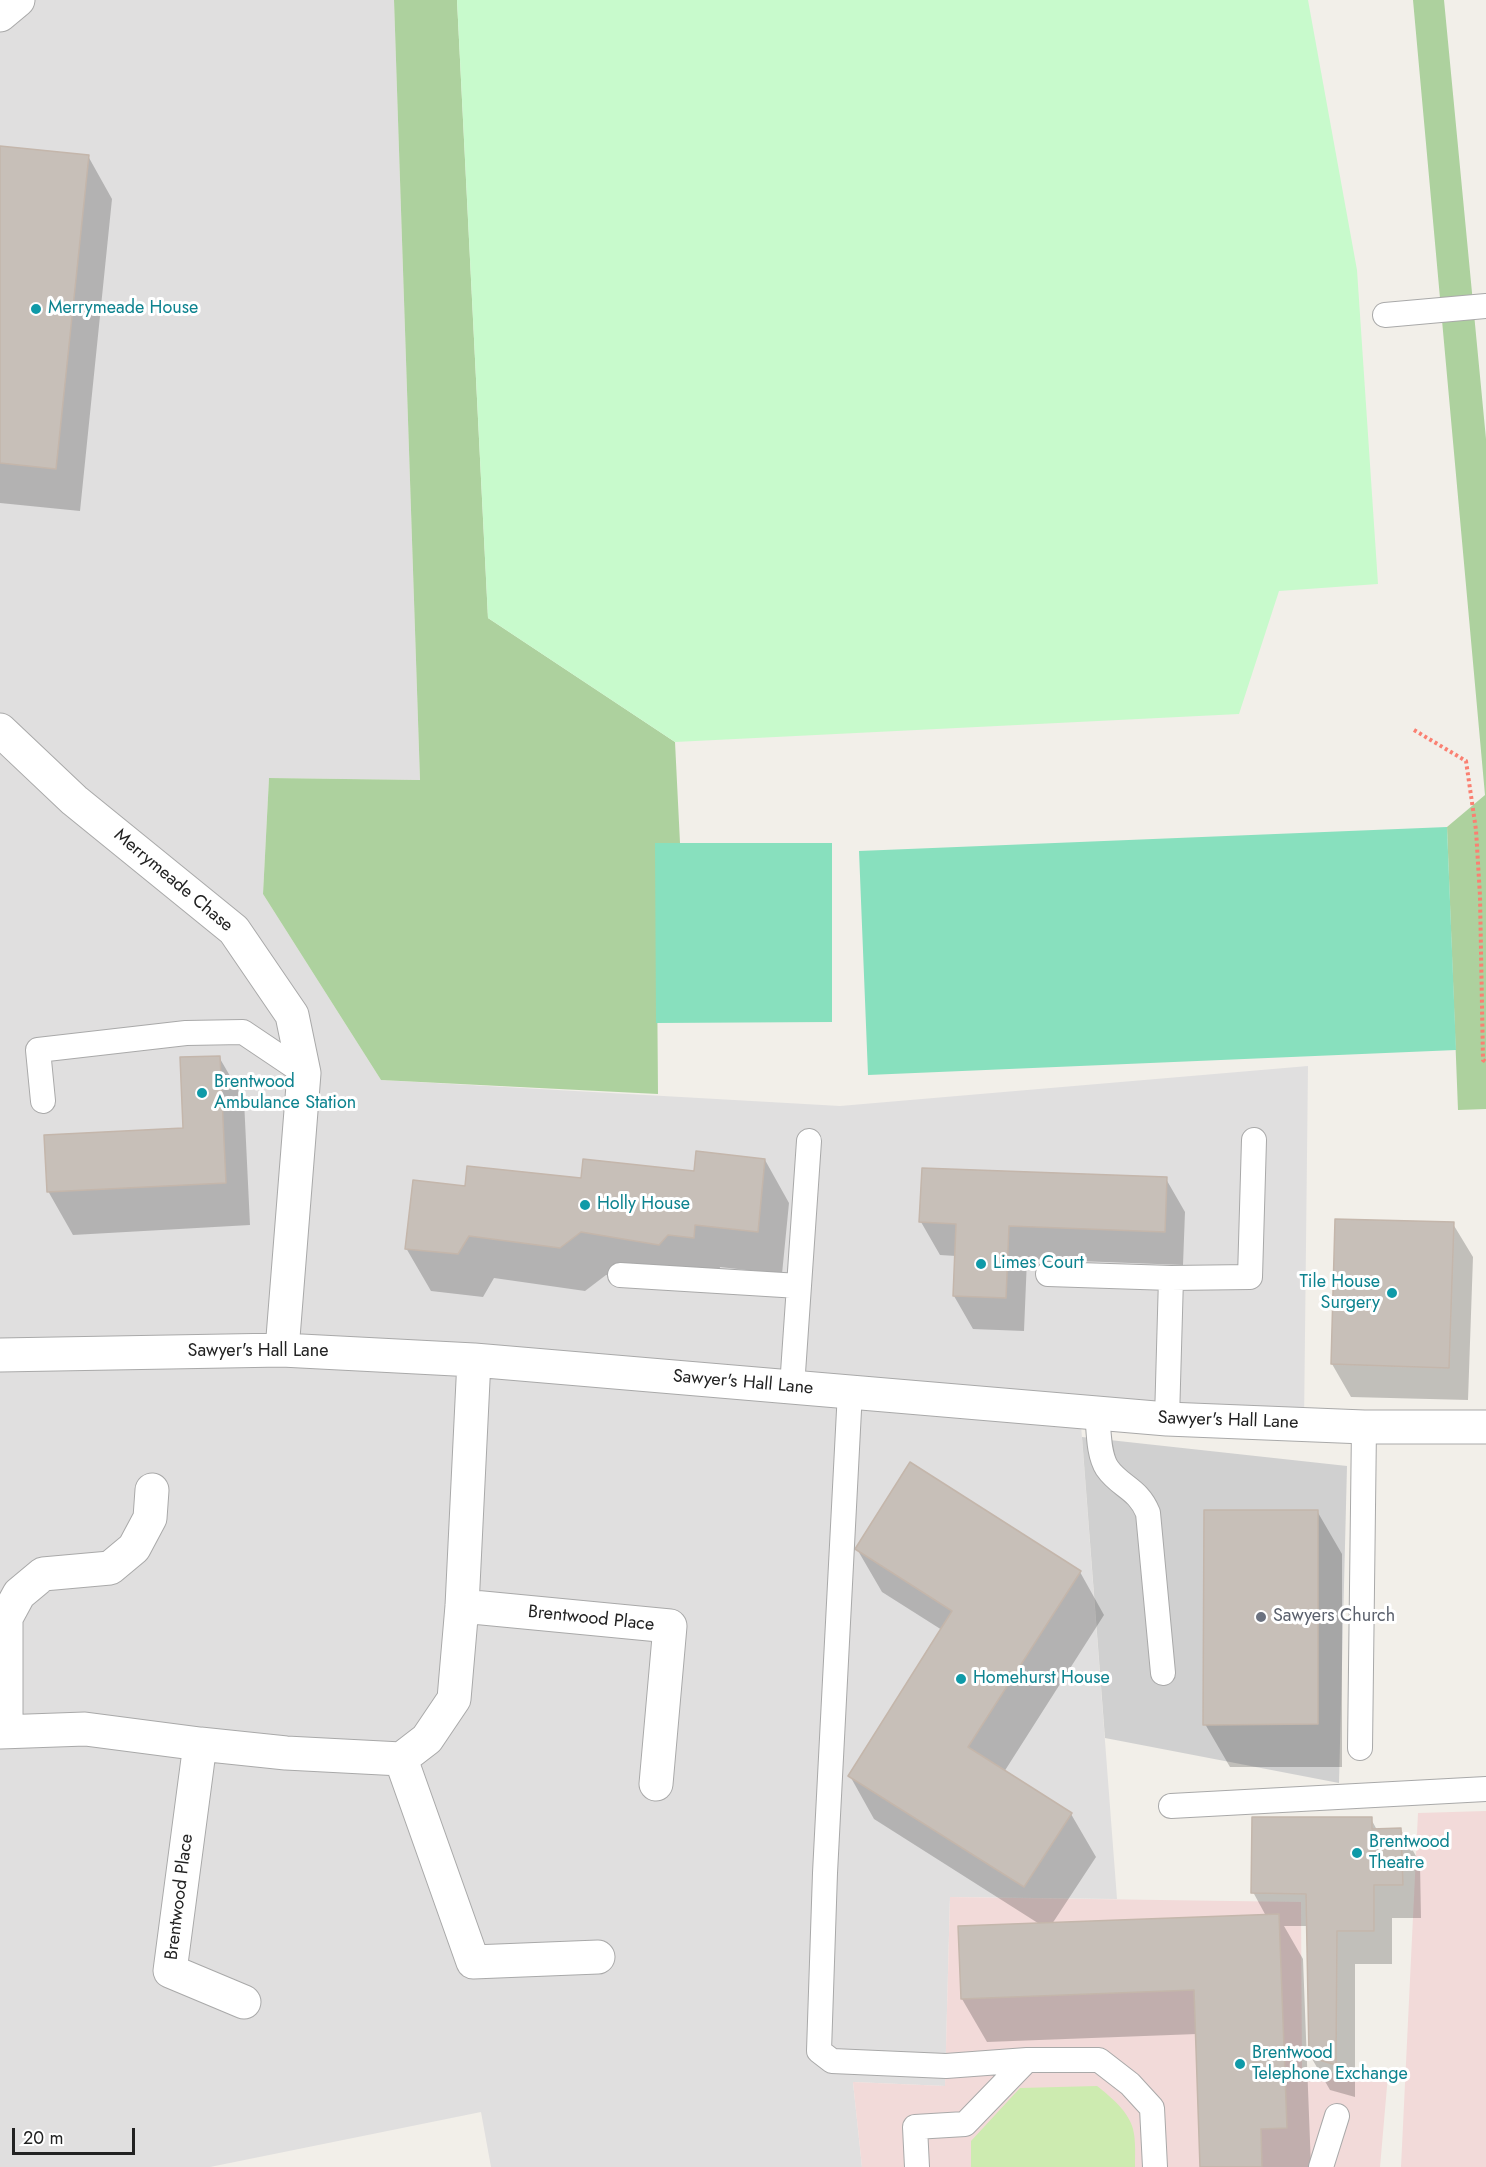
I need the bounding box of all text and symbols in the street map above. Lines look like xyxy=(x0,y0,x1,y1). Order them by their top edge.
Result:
place label: Merrymeade House xyxy=(48,298,198,320)
marker: Merrymeade House xyxy=(29,302,43,316)
street label: Merrymeade Chase xyxy=(109,825,237,937)
place label: Brentwood Ambulance Station xyxy=(214,1072,356,1114)
marker: Brentwood Ambulance Station xyxy=(195,1086,209,1100)
place label: Holly House xyxy=(597,1194,690,1216)
marker: Holly House xyxy=(578,1198,592,1212)
place label: Limes Court xyxy=(993,1253,1084,1275)
marker: Limes Court xyxy=(974,1257,988,1271)
place label: Tile House Surgery xyxy=(1299,1272,1380,1314)
marker: Tile House Surgery xyxy=(1385,1286,1399,1300)
street label: Sawyer's Hall Lane xyxy=(188,1341,328,1363)
street label: Sawyer's Hall Lane xyxy=(672,1366,814,1400)
street label: Sawyer's Hall Lane xyxy=(1157,1408,1299,1434)
street label: Brentwood Place xyxy=(527,1602,655,1636)
place label: Sawyers Church xyxy=(1273,1606,1395,1628)
marker: Sawyers Church xyxy=(1254,1610,1268,1624)
place label: Homehurst House xyxy=(973,1668,1110,1690)
marker: Homehurst House xyxy=(954,1672,968,1686)
place label: Brentwood Theatre xyxy=(1369,1832,1450,1874)
street label: Brentwood Place xyxy=(162,1833,198,1961)
marker: Brentwood Theatre xyxy=(1350,1846,1364,1860)
place label: Brentwood Telephone Exchange xyxy=(1252,2043,1408,2086)
marker: Brentwood Telephone Exchange xyxy=(1233,2057,1247,2071)
scale bar xyxy=(15,2116,138,2154)
text: 20 m xyxy=(23,2125,63,2151)

